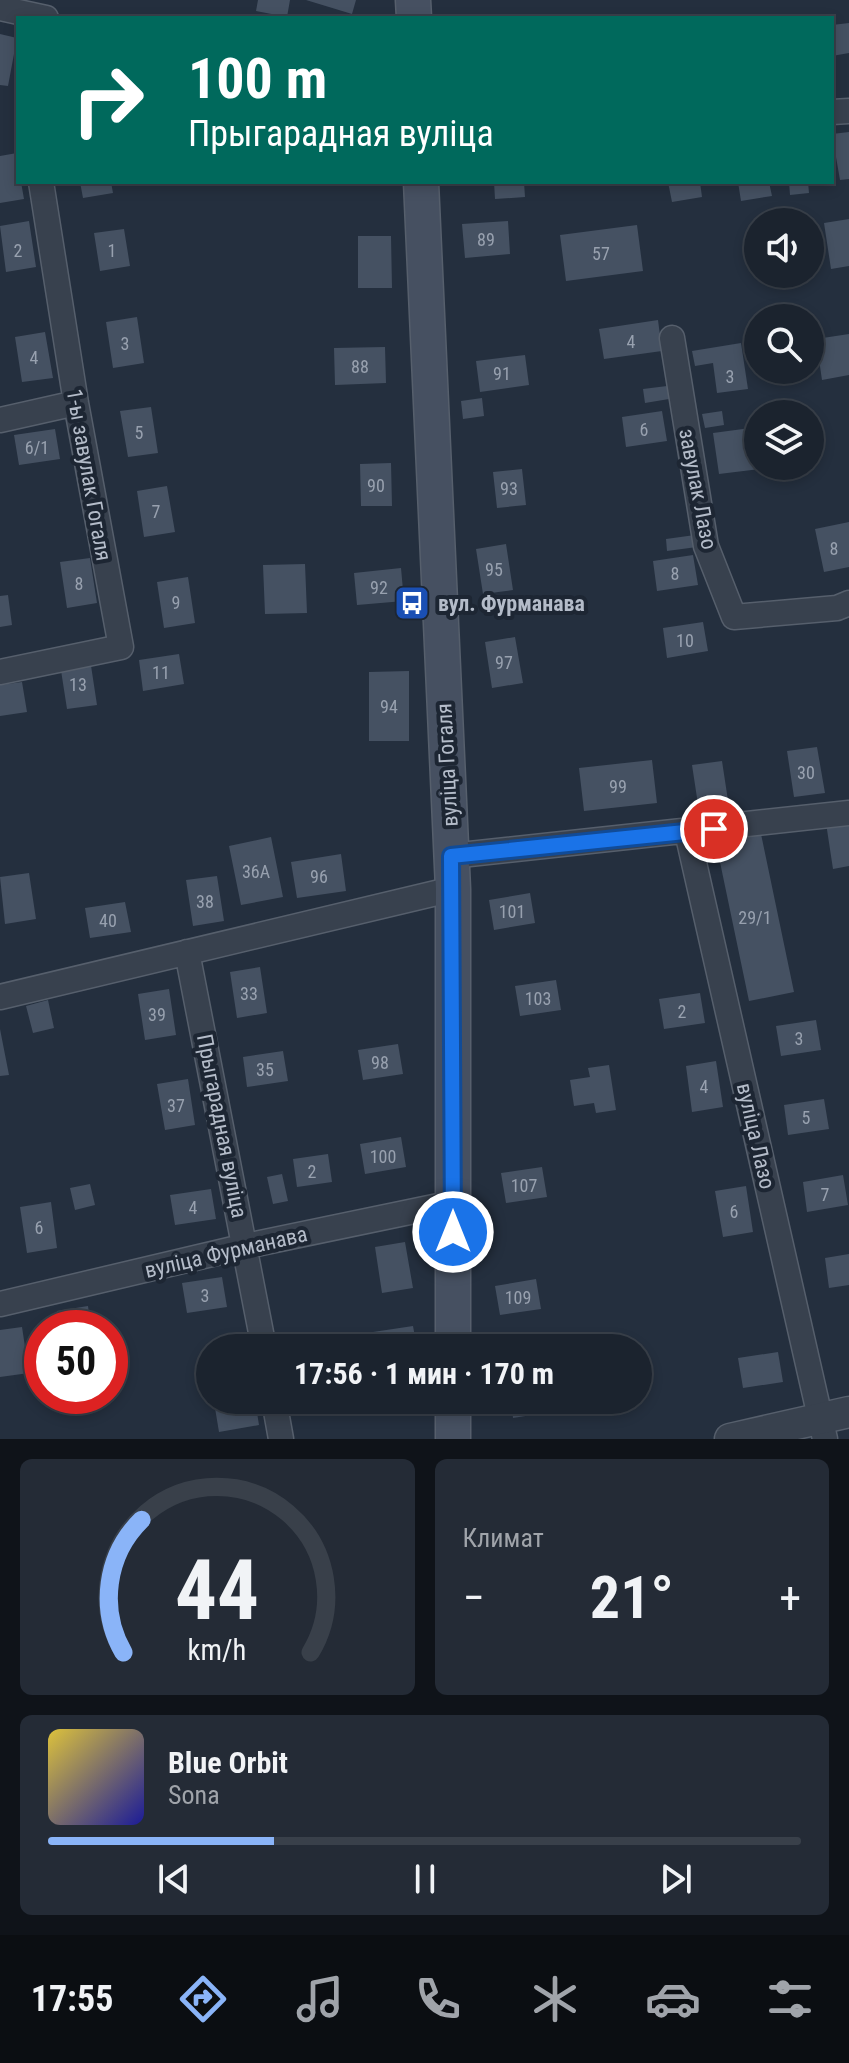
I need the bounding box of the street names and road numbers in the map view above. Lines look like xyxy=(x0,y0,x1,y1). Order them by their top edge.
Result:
street label: 1-ы завулак Гогаля xyxy=(62,387,116,563)
street label: завулак Лазо xyxy=(674,427,722,551)
street label: вуліца Гогаля xyxy=(431,703,463,827)
street label: Прыгарадная вуліца xyxy=(192,1032,252,1220)
street label: вуліца Лазо xyxy=(732,1081,780,1191)
street label: вуліца Фурманава xyxy=(142,1221,310,1283)

